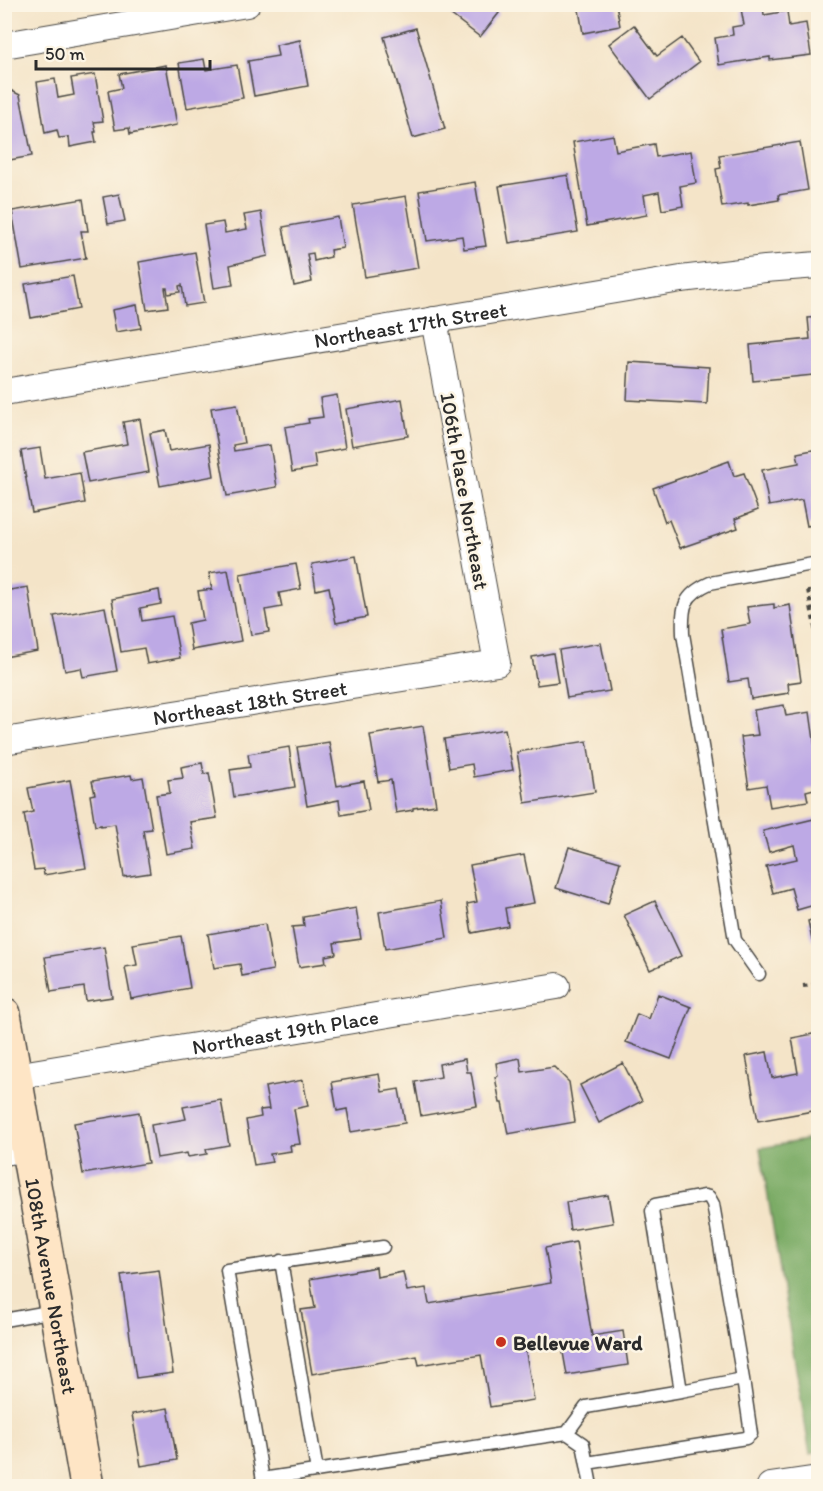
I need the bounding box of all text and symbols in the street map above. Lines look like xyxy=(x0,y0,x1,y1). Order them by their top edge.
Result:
scale bar xyxy=(36,33,210,71)
text: 50 m xyxy=(45,43,85,65)
street label: Northeast 17th Street xyxy=(312,296,509,353)
street label: 106th Place Northeast xyxy=(435,390,495,592)
street label: Northeast 18th Street xyxy=(151,674,349,730)
street label: Northeast 19th Place xyxy=(190,1003,380,1059)
street label: 108th Avenue Northeast xyxy=(21,1176,83,1396)
place label: Bellevue Ward xyxy=(513,1330,643,1355)
marker: Bellevue Ward xyxy=(494,1335,508,1349)

